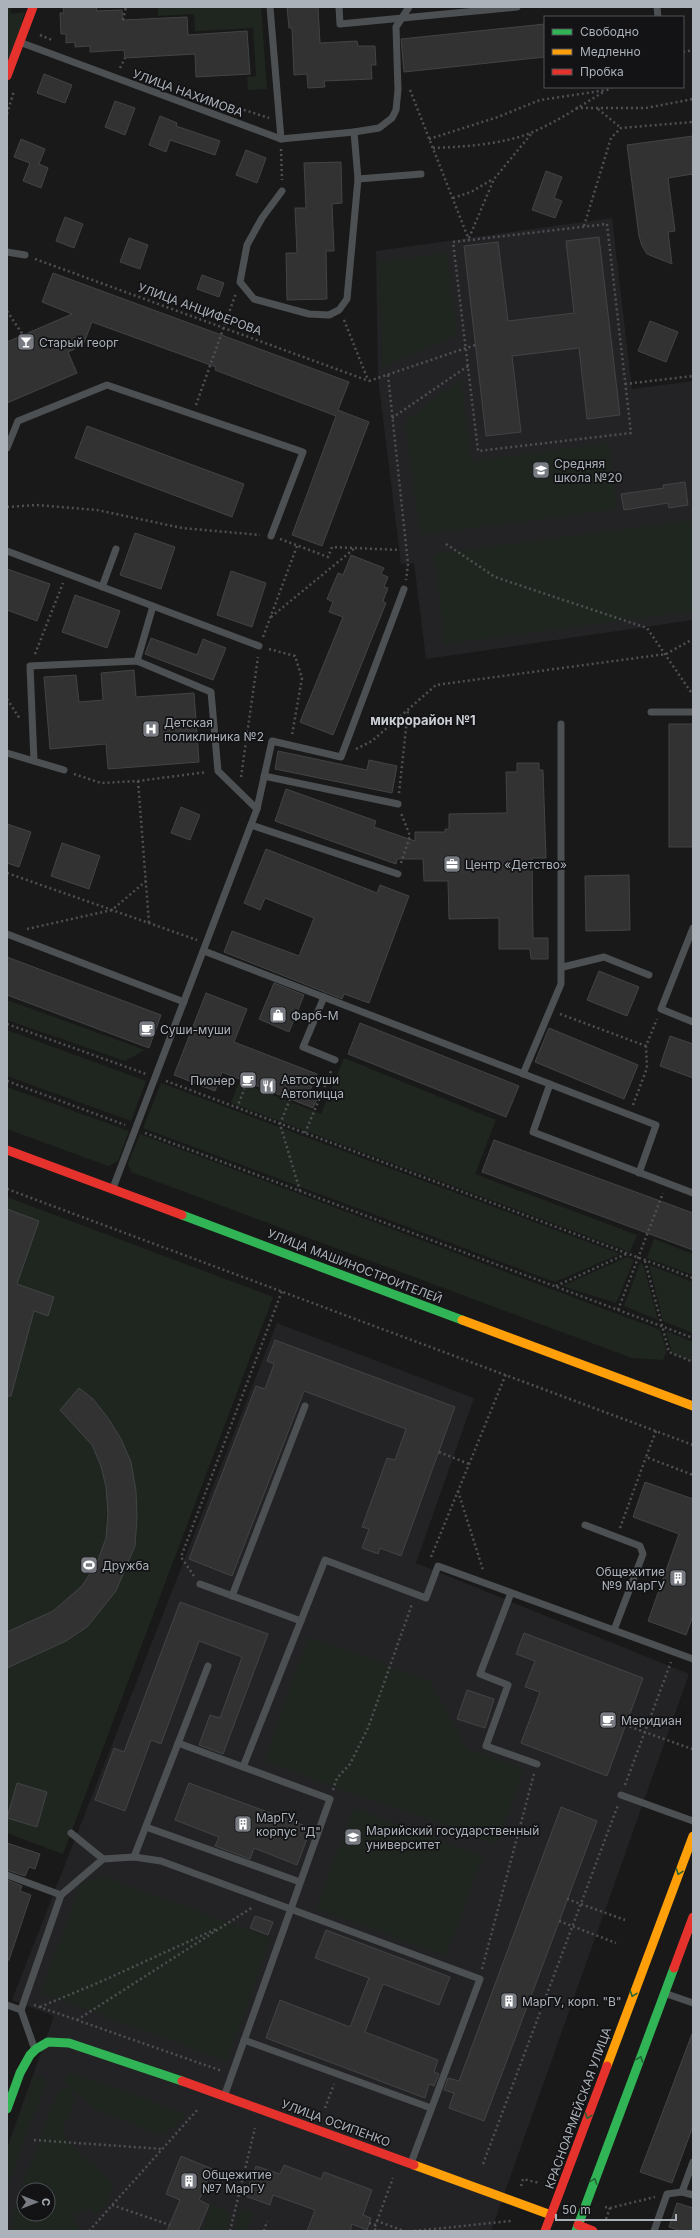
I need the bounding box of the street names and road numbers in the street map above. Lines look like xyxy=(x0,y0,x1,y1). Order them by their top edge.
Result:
street label: УЛИЦА НАХИМОВА xyxy=(131,66,245,120)
street label: УЛИЦА АНЦИФЕРОВА xyxy=(136,280,264,338)
street label: УЛИЦА МАШИНОСТРОИТЕЛЕЙ xyxy=(265,1226,445,1306)
street label: КРАСНОАРМЕЙСКАЯ УЛИЦА xyxy=(542,2025,614,2191)
street label: УЛИЦА ОСИПЕНКО xyxy=(280,2096,392,2150)

